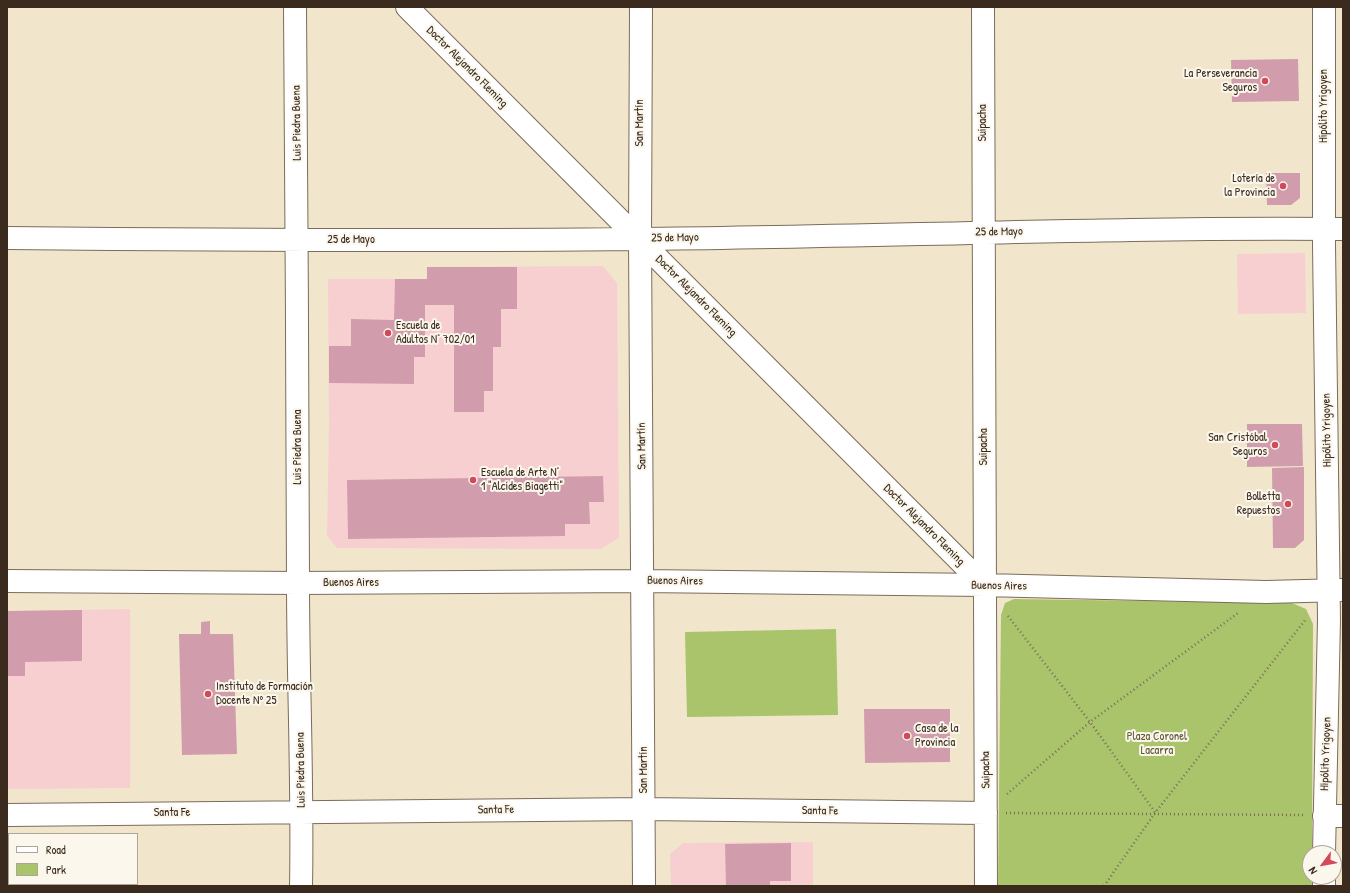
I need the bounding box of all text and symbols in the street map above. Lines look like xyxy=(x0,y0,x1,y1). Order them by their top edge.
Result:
street label: Doctor Alejandro Fleming xyxy=(423,23,511,111)
place label: La Perseverancia Seguros xyxy=(1184,67,1257,95)
street label: Hipólito Yrigoyen xyxy=(1317,69,1331,143)
marker: La Perseverancia Seguros xyxy=(1260,76,1270,86)
street label: Luis Piedra Buena xyxy=(289,85,305,161)
street label: San Martín xyxy=(633,99,647,147)
street label: Suipacha xyxy=(976,104,990,142)
place label: Lotería de la Provincia xyxy=(1224,172,1275,200)
marker: Lotería de la Provincia xyxy=(1278,181,1288,191)
street label: 25 de Mayo xyxy=(975,224,1023,240)
street label: 25 de Mayo xyxy=(651,230,699,246)
street label: 25 de Mayo xyxy=(327,233,375,247)
street label: Doctor Alejandro Fleming xyxy=(652,252,740,340)
place label: Escuela de Adultos N° 702/01 xyxy=(396,319,475,347)
marker: Escuela de Adultos N° 702/01 xyxy=(383,328,393,338)
street label: Hipólito Yrigoyen xyxy=(1319,393,1335,467)
street label: Luis Piedra Buena xyxy=(291,409,305,485)
street label: San Martín xyxy=(634,422,650,470)
street label: Suipacha xyxy=(977,428,991,466)
place label: San Cristóbal Seguros xyxy=(1208,431,1267,459)
marker: San Cristóbal Seguros xyxy=(1270,440,1280,450)
place label: Escuela de Arte N° 1 "Alcides Biagetti" xyxy=(481,466,563,494)
marker: Escuela de Arte N° 1 "Alcides Biagetti" xyxy=(468,475,478,485)
street label: Doctor Alejandro Fleming xyxy=(880,481,968,569)
place label: Bolletta Repuestos xyxy=(1237,490,1280,518)
marker: Bolletta Repuestos xyxy=(1283,499,1293,509)
street label: Buenos Aires xyxy=(647,573,703,589)
street label: Buenos Aires xyxy=(323,576,379,590)
street label: Buenos Aires xyxy=(971,578,1027,594)
place label: Instituto de Formación Docente Nº 25 xyxy=(216,680,313,708)
marker: Instituto de Formación Docente Nº 25 xyxy=(203,689,213,699)
street label: Hipólito Yrigoyen xyxy=(1318,717,1334,791)
place label: Casa de la Provincia xyxy=(915,722,958,750)
park label: Plaza Coronel Lacarra xyxy=(1127,730,1187,758)
marker: Casa de la Provincia xyxy=(902,731,912,741)
street label: Luis Piedra Buena xyxy=(293,732,309,808)
street label: San Martín xyxy=(637,746,651,794)
street label: Suipacha xyxy=(978,751,994,789)
street label: Santa Fe xyxy=(478,802,514,818)
street label: Santa Fe xyxy=(802,803,838,819)
street label: Santa Fe xyxy=(154,806,190,820)
legend xyxy=(8,833,138,885)
text: Road xyxy=(46,841,66,858)
north arrow xyxy=(1302,845,1342,885)
text: Park xyxy=(46,861,66,878)
text: N xyxy=(1305,865,1320,877)

